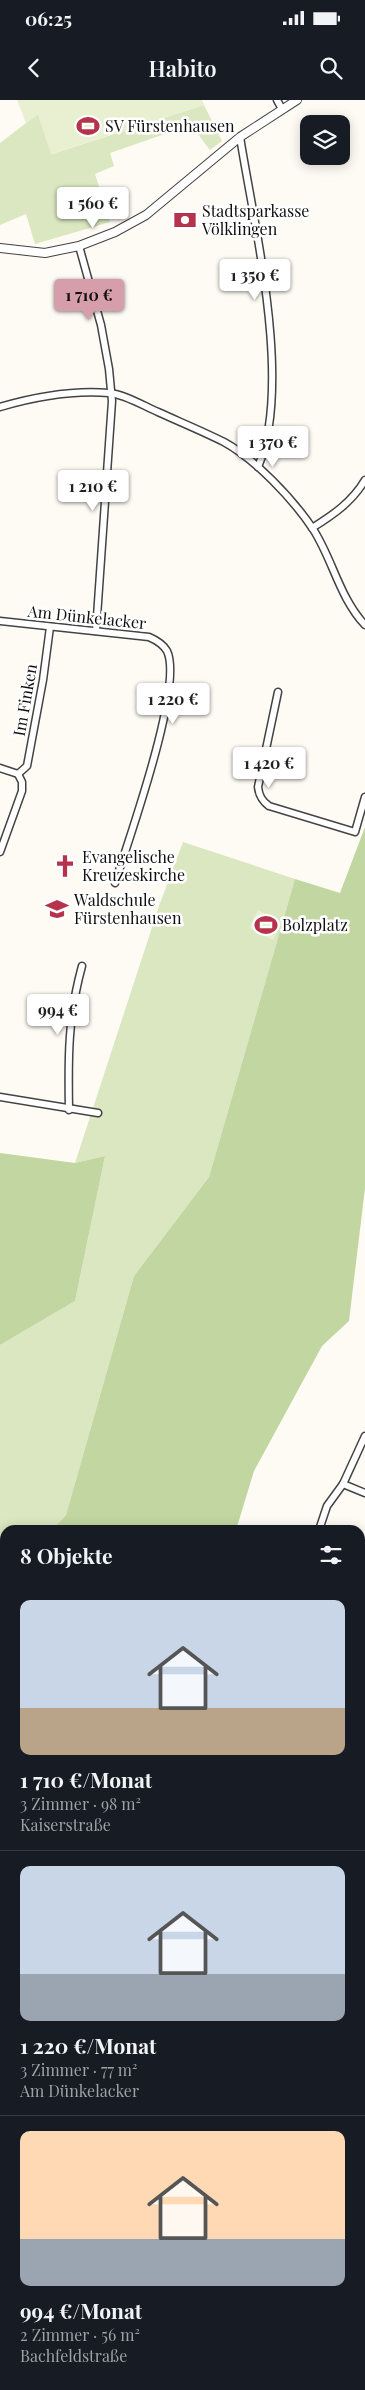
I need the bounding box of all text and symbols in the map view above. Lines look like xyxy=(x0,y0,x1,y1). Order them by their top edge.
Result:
text: 06:25 xyxy=(25,5,72,31)
text: Habito xyxy=(149,53,216,83)
icon: back xyxy=(20,54,48,82)
icon: search xyxy=(317,54,345,82)
sports icon: SV Fürstenhausen xyxy=(75,113,101,139)
place label: SV Fürstenhausen xyxy=(105,115,235,136)
map controls xyxy=(300,115,350,165)
button: layers xyxy=(300,115,350,165)
pin: 1 560 € xyxy=(47,186,139,229)
text: 1 560 € xyxy=(68,192,118,213)
place label: Stadtsparkasse Völklingen xyxy=(201,200,309,239)
bank icon: Stadtsparkasse Völklingen xyxy=(172,207,198,233)
pin: 1 350 € xyxy=(209,258,301,301)
text: 1 350 € xyxy=(230,264,280,285)
pin: 1 710 € xyxy=(43,278,135,321)
text: 1 710 € xyxy=(65,284,113,305)
pin: 1 370 € xyxy=(227,426,319,468)
text: 1 370 € xyxy=(248,431,298,452)
pin: 1 210 € xyxy=(47,470,139,512)
text: 1 210 € xyxy=(69,475,117,496)
street label: Am Dünkelacker xyxy=(26,600,147,633)
street label: Im Finken xyxy=(8,662,41,738)
pin: 1 220 € xyxy=(127,682,219,725)
text: 1 220 € xyxy=(148,688,198,709)
pin: 1 420 € xyxy=(223,746,315,789)
text: 1 420 € xyxy=(244,752,294,773)
place label: Evangelische Kreuzeskirche xyxy=(82,846,185,885)
church icon: Evangelische Kreuzeskirche xyxy=(52,853,78,879)
place label: Waldschule Fürstenhausen xyxy=(73,889,182,928)
school or university icon: Waldschule Fürstenhausen xyxy=(44,896,70,922)
sports icon: Bolzplatz xyxy=(253,912,279,938)
place label: Bolzplatz xyxy=(282,914,348,935)
pin: 994 € xyxy=(23,994,93,1036)
text: 994 € xyxy=(38,999,78,1020)
text: 8 Objekte xyxy=(20,1541,113,1569)
icon: filters xyxy=(317,1541,345,1569)
icon: home xyxy=(138,1633,228,1723)
text: 1 710 €/Monat xyxy=(20,1765,152,1793)
text: 3 Zimmer · 98 m² xyxy=(20,1793,141,1814)
text: Kaiserstraße xyxy=(20,1814,111,1835)
icon: home xyxy=(138,1898,228,1988)
text: 1 220 €/Monat xyxy=(20,2031,156,2059)
text: 3 Zimmer · 77 m² xyxy=(20,2059,137,2080)
text: Am Dünkelacker xyxy=(20,2080,139,2101)
icon: home xyxy=(138,2163,228,2253)
text: 994 €/Monat xyxy=(20,2296,142,2324)
text: 2 Zimmer · 56 m² xyxy=(20,2324,140,2345)
text: Bachfeldstraße xyxy=(20,2345,127,2366)

